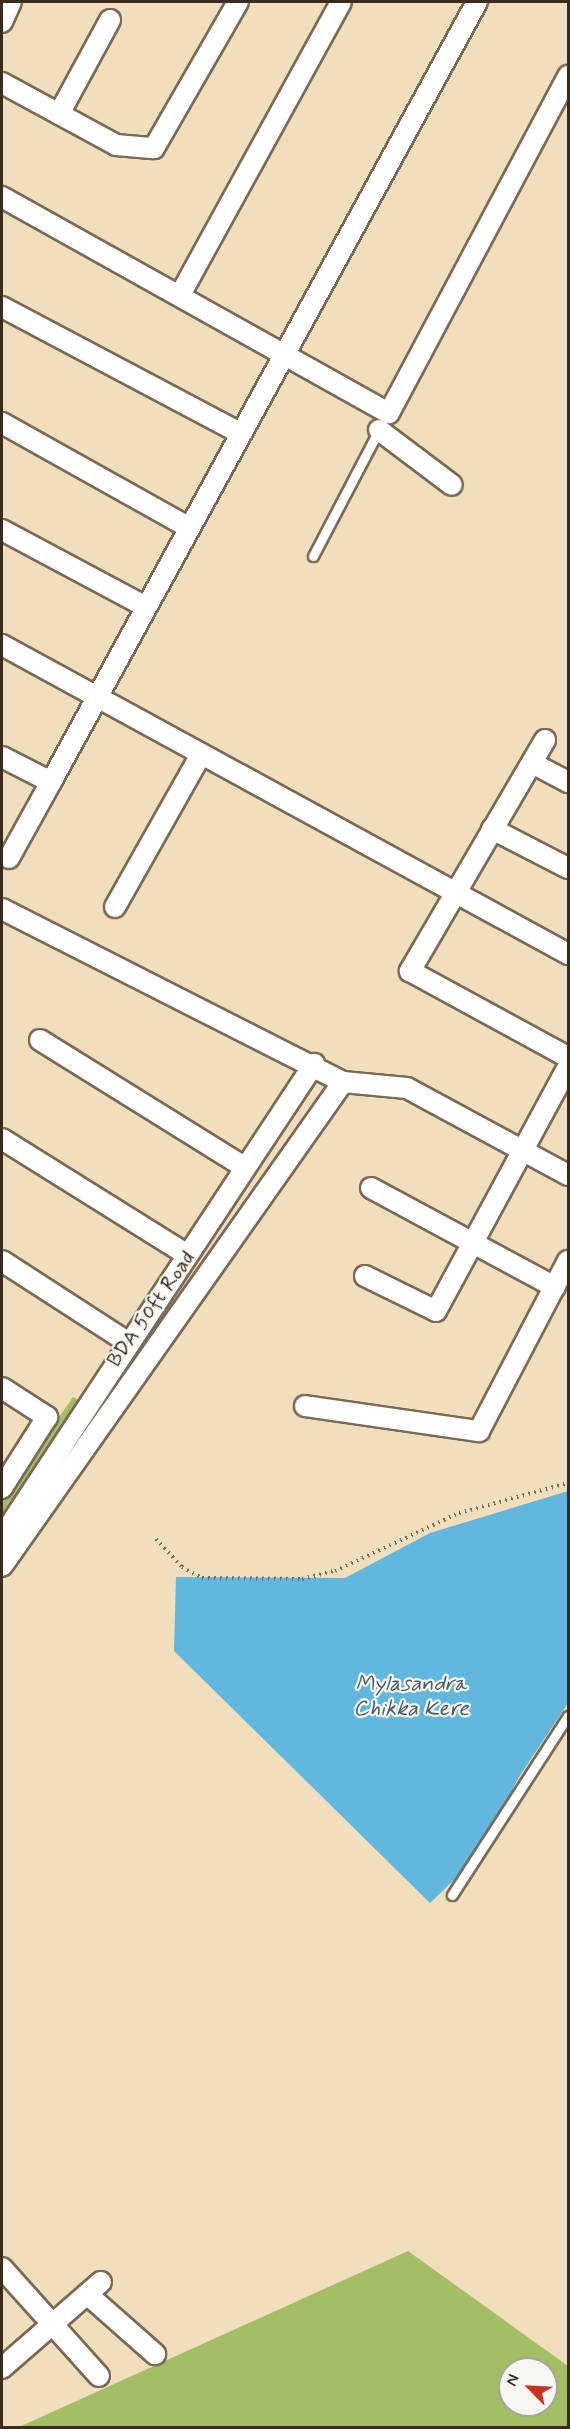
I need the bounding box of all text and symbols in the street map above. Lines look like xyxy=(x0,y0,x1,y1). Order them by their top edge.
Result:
street label: BDA 50ft Road xyxy=(102,1247,200,1371)
water label: Mylasandra Chikka Kere xyxy=(353,1671,469,1723)
north arrow xyxy=(498,2357,558,2417)
text: N xyxy=(501,2371,525,2389)

